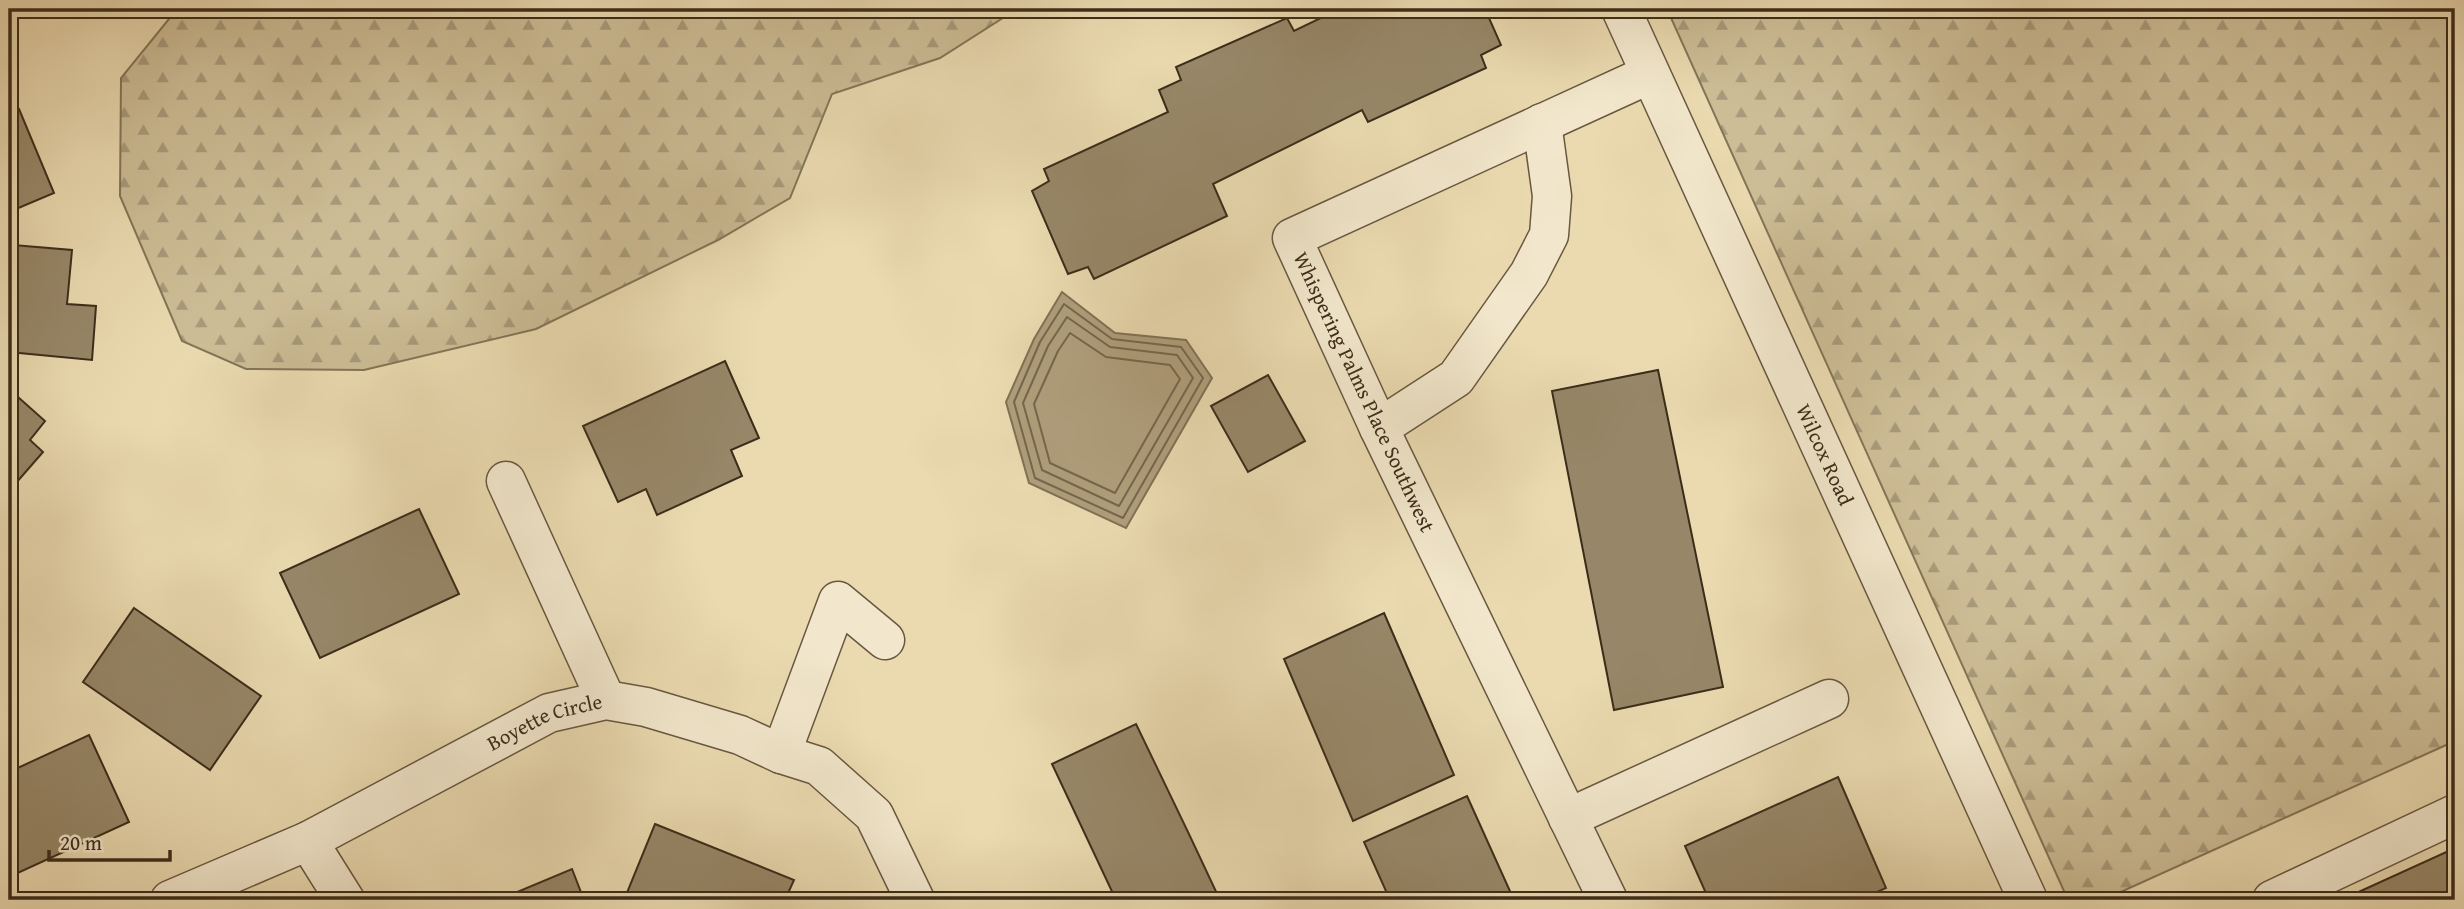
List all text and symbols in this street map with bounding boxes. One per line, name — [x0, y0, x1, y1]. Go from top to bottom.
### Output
street label: Whispering Palms Place Southwest — [1286, 246, 1443, 538]
street label: Wilcox Road — [1788, 399, 1862, 511]
street label: Boyette Circle — [481, 685, 605, 758]
scale bar — [49, 818, 170, 862]
text: 20 m — [60, 827, 102, 858]

